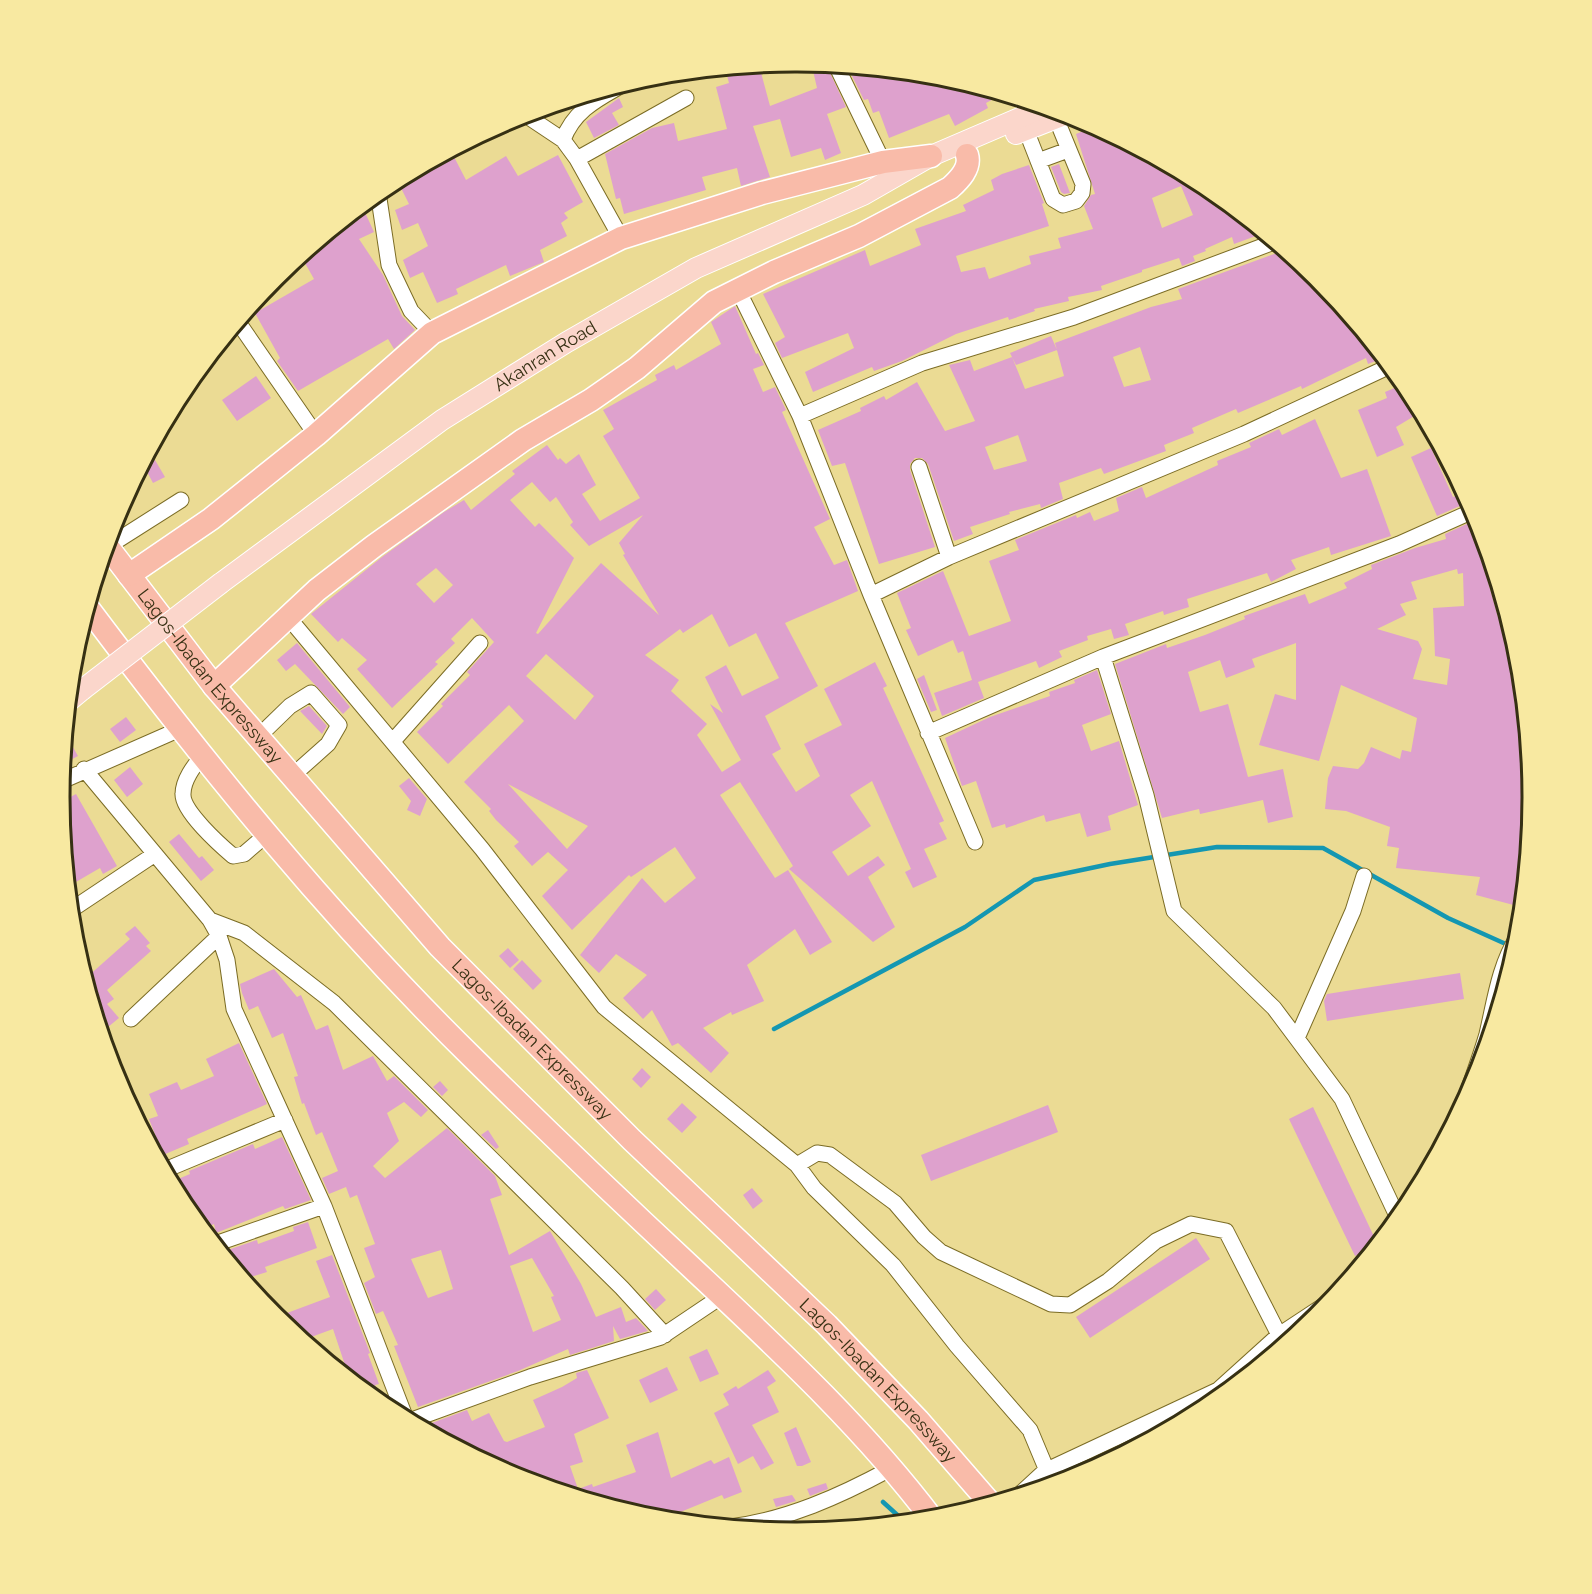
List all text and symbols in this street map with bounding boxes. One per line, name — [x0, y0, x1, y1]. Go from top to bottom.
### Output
street label: Akanran Road — [490, 316, 600, 395]
street label: Lagos-Ibadan Expressway — [133, 584, 287, 768]
street label: Lagos-Ibadan Expressway — [448, 954, 617, 1124]
street label: Lagos-Ibadan Expressway — [796, 1294, 961, 1467]

